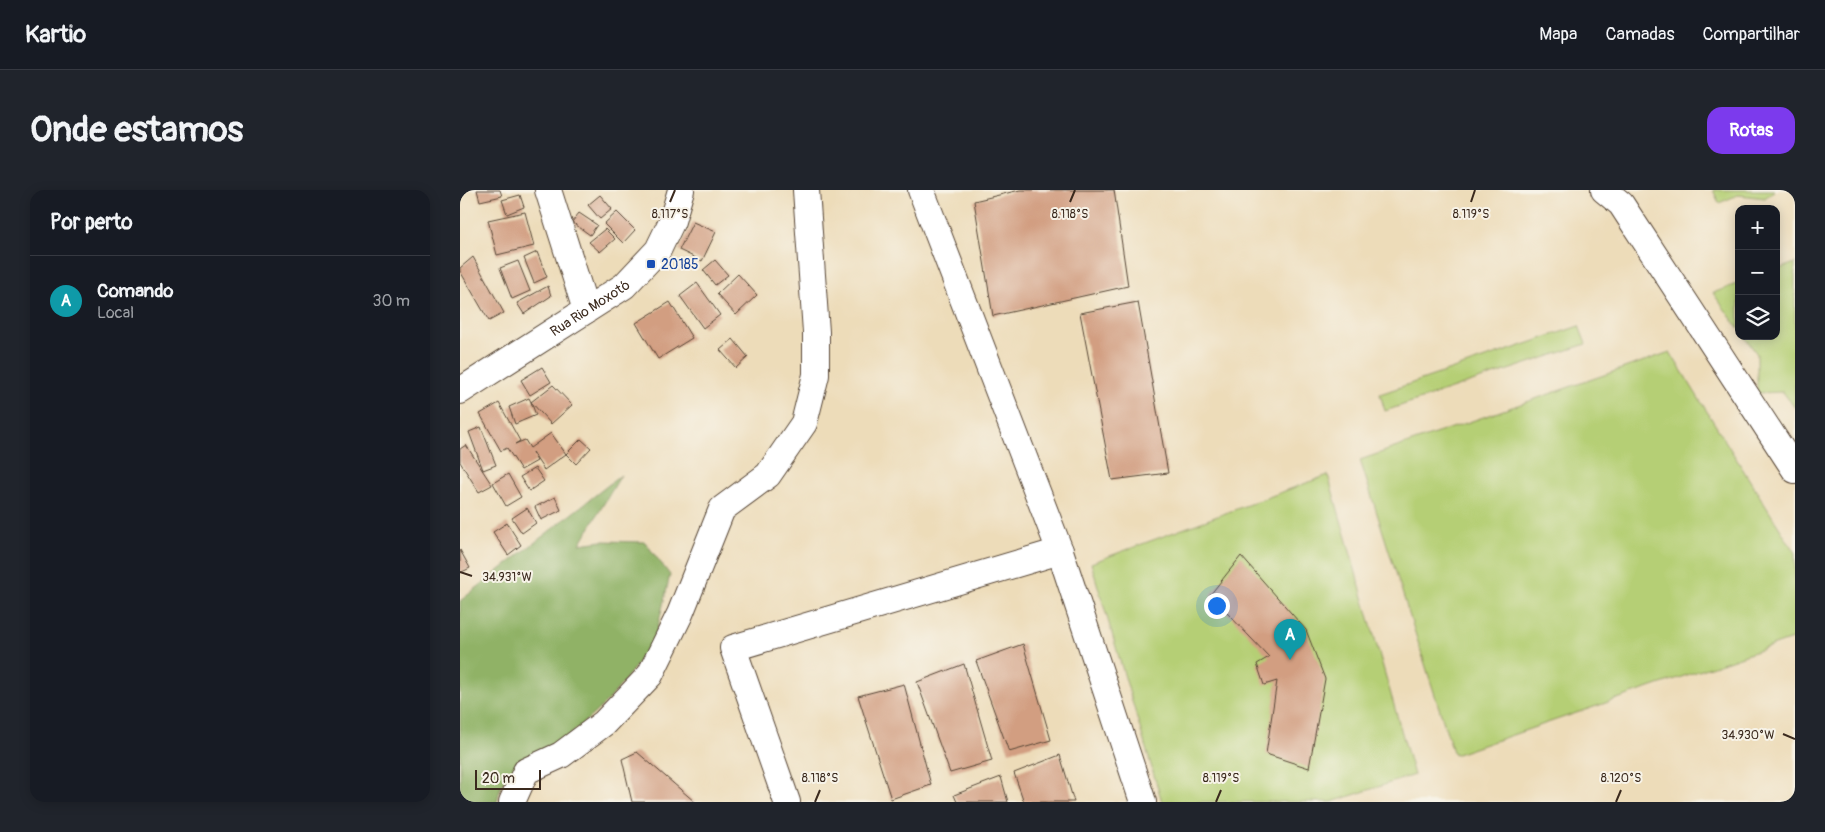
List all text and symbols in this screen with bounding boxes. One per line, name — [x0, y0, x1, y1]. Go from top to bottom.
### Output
text: Kartio — [25, 20, 86, 49]
text: Mapa — [1539, 23, 1577, 46]
text: Camadas — [1605, 23, 1675, 46]
text: Compartilhar — [1703, 23, 1800, 46]
button: Rotas — [1707, 107, 1795, 154]
text: Onde estamos — [30, 108, 243, 152]
map controls — [1735, 205, 1780, 340]
button: + — [1735, 205, 1780, 250]
text: 8.117°S — [652, 207, 688, 222]
text: 8.118°S — [1052, 207, 1088, 222]
text: 8.119°S — [1453, 207, 1489, 222]
text: Por perto — [50, 209, 132, 236]
button: − — [1735, 250, 1780, 295]
place label: 20185 — [661, 256, 699, 273]
marker: 20185 — [645, 258, 657, 270]
street label: Rua Rio Moxotó — [547, 277, 634, 340]
text: Comando — [97, 279, 173, 303]
text: A — [61, 291, 71, 311]
text: 30 m — [372, 291, 410, 311]
button: layers — [1735, 295, 1780, 340]
text: Local — [97, 303, 134, 323]
text: 34.931°W — [482, 570, 532, 585]
your location — [1204, 593, 1230, 619]
pin: A — [1274, 619, 1306, 660]
text: 34.930°W — [1722, 728, 1774, 743]
scale bar — [475, 767, 541, 790]
text: 20 m — [482, 770, 515, 787]
text: 8.118°S — [802, 771, 838, 786]
text: 8.119°S — [1203, 771, 1239, 786]
text: 8.120°S — [1601, 771, 1641, 786]

